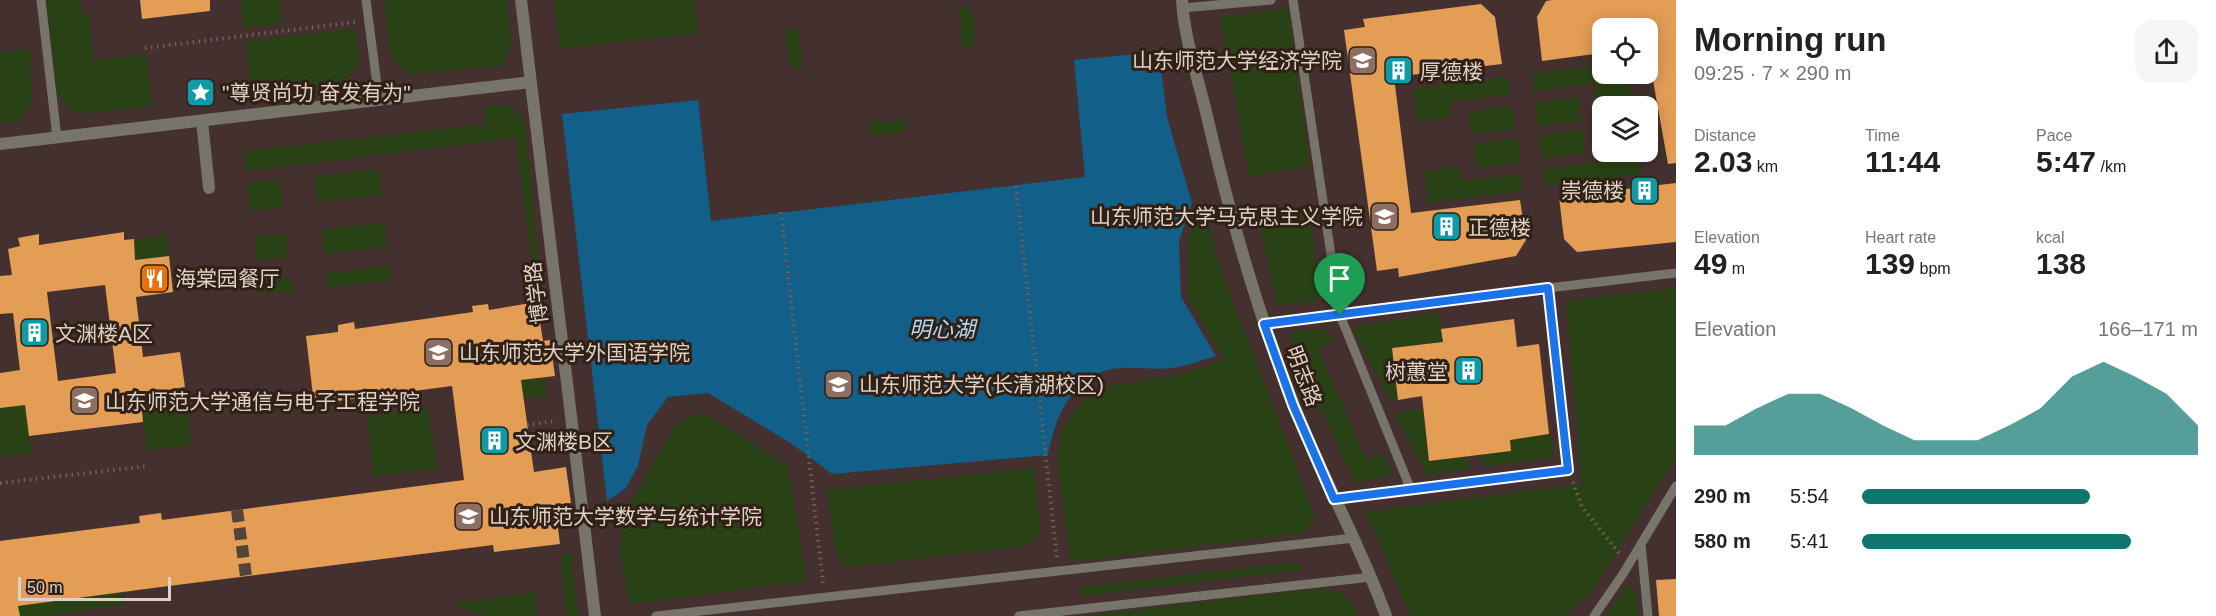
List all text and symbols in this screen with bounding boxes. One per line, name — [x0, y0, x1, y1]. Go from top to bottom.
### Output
map controls — [1592, 18, 1658, 162]
button: locate — [1592, 18, 1658, 84]
button: share — [2135, 20, 2198, 83]
text: Morning run — [1694, 21, 1886, 58]
school or university icon: 山东师范大学经济学院 — [1347, 44, 1379, 76]
place label: 山东师范大学经济学院 — [1132, 49, 1342, 72]
building icon: 厚德楼 — [1383, 55, 1415, 87]
place label: 厚德楼 — [1420, 60, 1483, 83]
text: 09:25 · 7 × 290 m — [1694, 62, 1851, 84]
place icon: "尊贤尚功 奋发有为" — [185, 76, 217, 108]
place label: "尊贤尚功 奋发有为" — [222, 81, 411, 104]
button: layers — [1592, 96, 1658, 162]
text: Distance — [1694, 127, 1756, 144]
text: Time — [1865, 127, 1900, 144]
text: Pace — [2036, 127, 2072, 144]
text: 2.03 — [1694, 145, 1752, 178]
text: 11:44 — [1865, 145, 1940, 178]
text: 5:47 — [2036, 145, 2096, 178]
text: km — [1752, 158, 1778, 175]
text: /km — [2096, 158, 2126, 175]
building icon: 崇德楼 — [1629, 174, 1661, 206]
place label: 崇德楼 — [1561, 179, 1624, 202]
school or university icon: 山东师范大学马克思主义学院 — [1368, 200, 1400, 232]
place label: 山东师范大学马克思主义学院 — [1090, 205, 1363, 228]
building icon: 正德楼 — [1431, 211, 1463, 243]
place label: 正德楼 — [1468, 216, 1531, 239]
text: Elevation — [1694, 229, 1760, 246]
text: Heart rate — [1865, 229, 1936, 246]
text: kcal — [2036, 229, 2064, 246]
text: 49 — [1694, 247, 1727, 280]
text: 139 — [1865, 247, 1915, 280]
text: 138 — [2036, 247, 2086, 280]
pin — [1314, 253, 1365, 315]
street label: 博学路 — [521, 260, 551, 326]
text: m — [1727, 260, 1745, 277]
text: bpm — [1915, 260, 1951, 277]
restaurant icon: 海棠园餐厅 — [138, 262, 170, 294]
icon: arrive — [1323, 262, 1356, 295]
place label: 海棠园餐厅 — [175, 267, 280, 290]
building icon: 文渊楼A区 — [18, 317, 50, 349]
water label: 明心湖 — [909, 317, 978, 342]
text: Elevation — [1694, 318, 1776, 340]
text: 166–171 m — [2098, 318, 2198, 340]
place label: 文渊楼A区 — [55, 322, 153, 345]
school or university icon: 山东师范大学外国语学院 — [422, 336, 454, 368]
place label: 山东师范大学外国语学院 — [459, 341, 690, 364]
street label: 明志路 — [1282, 342, 1326, 410]
building icon: 树蕙堂 — [1453, 355, 1485, 387]
place label: 树蕙堂 — [1385, 360, 1448, 383]
school or university icon: 山东师范大学(长清湖校区) — [822, 368, 854, 400]
place label: 山东师范大学(长清湖校区) — [859, 373, 1104, 396]
school or university icon: 山东师范大学通信与电子工程学院 — [68, 385, 100, 417]
place label: 山东师范大学通信与电子工程学院 — [105, 390, 420, 413]
building icon: 文渊楼B区 — [478, 425, 510, 457]
place label: 文渊楼B区 — [515, 430, 613, 453]
text: 290 m — [1694, 485, 1751, 507]
text: 5:54 — [1790, 485, 1829, 507]
school or university icon: 山东师范大学数学与统计学院 — [452, 500, 484, 532]
place label: 山东师范大学数学与统计学院 — [489, 505, 762, 528]
text: 580 m — [1694, 530, 1751, 552]
text: 5:41 — [1790, 530, 1829, 552]
scale bar — [18, 574, 171, 602]
text: 50 m — [27, 579, 63, 596]

